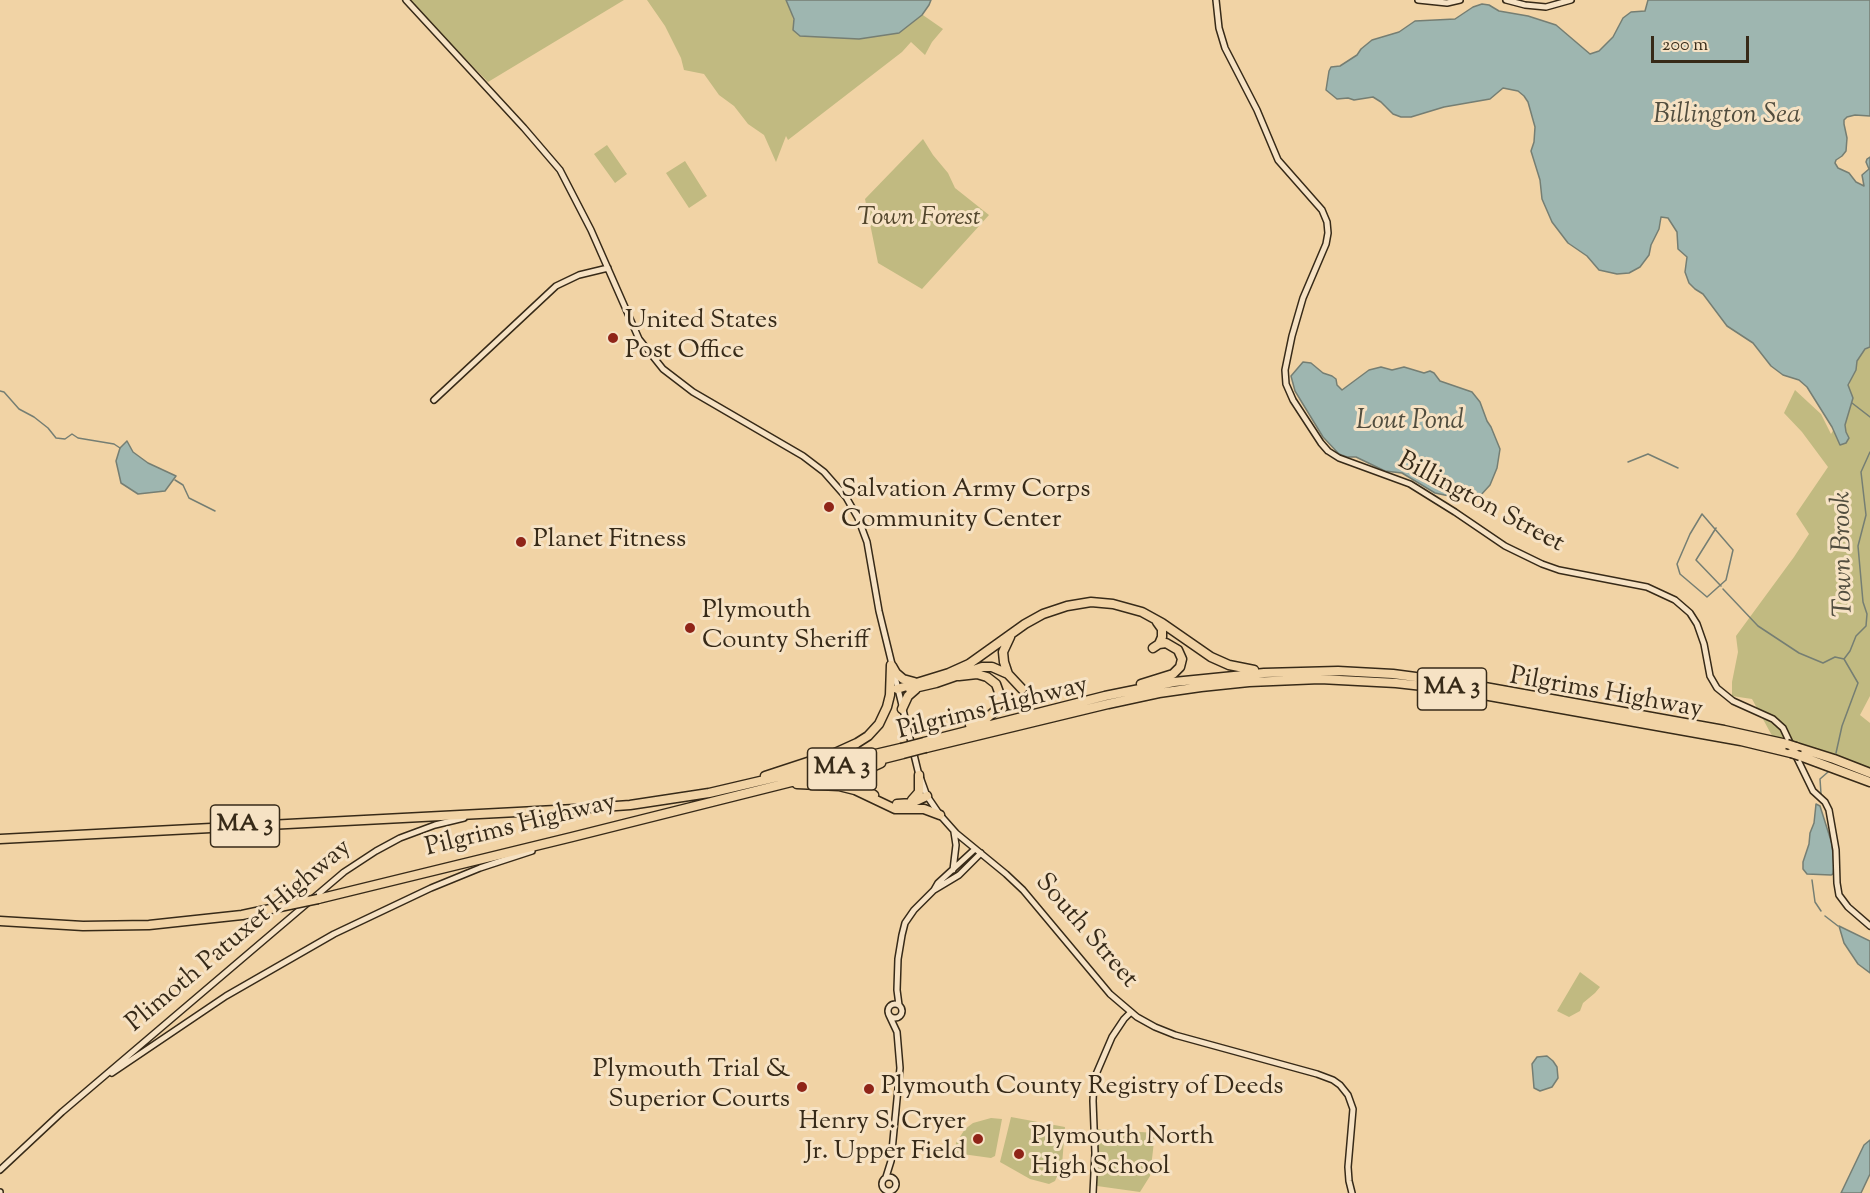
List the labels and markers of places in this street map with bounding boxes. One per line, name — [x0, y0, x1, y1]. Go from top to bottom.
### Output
place label: United States Post Office — [625, 307, 777, 368]
marker: United States Post Office — [606, 331, 620, 345]
place label: Salvation Army Corps Community Center — [841, 476, 1090, 538]
marker: Salvation Army Corps Community Center — [822, 500, 836, 514]
place label: Planet Fitness — [533, 526, 686, 558]
marker: Planet Fitness — [514, 535, 528, 549]
place label: Plymouth County Sheriff — [702, 597, 869, 658]
marker: Plymouth County Sheriff — [683, 621, 697, 635]
place label: Plymouth Trial & Superior Courts — [593, 1056, 790, 1118]
place label: Plymouth County Registry of Deeds — [881, 1073, 1284, 1105]
marker: Plymouth Trial & Superior Courts — [795, 1080, 809, 1094]
marker: Plymouth County Registry of Deeds — [862, 1082, 876, 1096]
place label: Henry S. Cryer Jr. Upper Field — [798, 1108, 966, 1170]
place label: Plymouth North High School — [1031, 1123, 1214, 1184]
marker: Henry S. Cryer Jr. Upper Field — [971, 1132, 985, 1146]
marker: Plymouth North High School — [1012, 1147, 1026, 1161]

